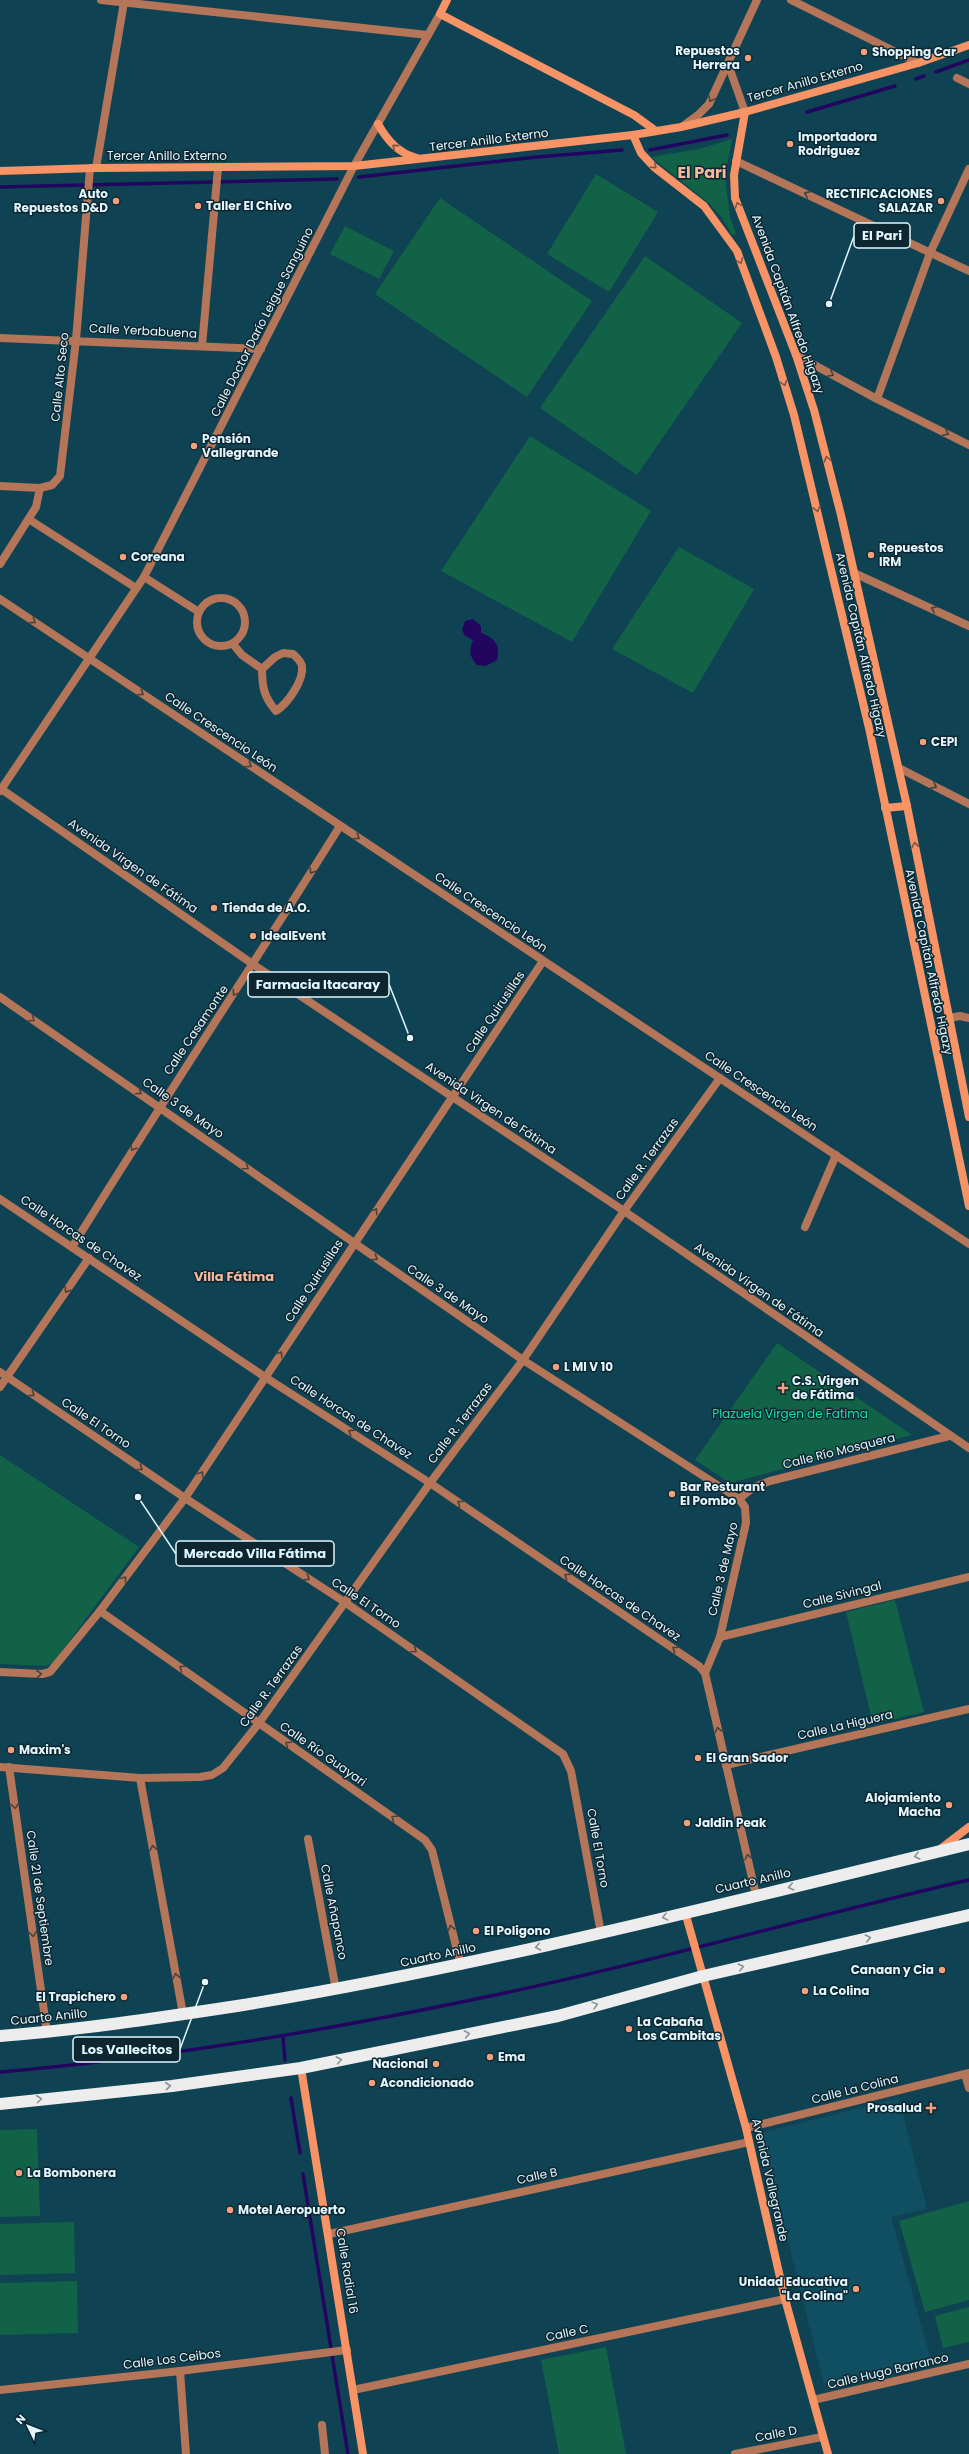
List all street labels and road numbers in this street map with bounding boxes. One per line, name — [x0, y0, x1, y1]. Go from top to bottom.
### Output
street label: Tercer Anillo Externo — [745, 57, 865, 106]
street label: Tercer Anillo Externo — [428, 124, 550, 155]
street label: Tercer Anillo Externo — [107, 147, 227, 164]
street label: Avenida Capitán Alfredo Higazy — [748, 212, 829, 396]
street label: Calle Doctor Darío Leigue Sanguino — [206, 224, 317, 420]
street label: Calle Yerbabuena — [89, 319, 197, 342]
street label: Calle Alto Seco — [46, 331, 73, 422]
street label: Avenida Capitán Alfredo Higazy — [832, 551, 891, 739]
street label: Calle Crescencio León — [161, 687, 281, 776]
street label: Avenida Virgen de Fátima — [65, 814, 202, 917]
street label: Calle Crescencio León — [431, 867, 551, 956]
street label: Avenida Capitán Alfredo Higazy — [901, 867, 958, 1057]
street label: Calle Quirusillas — [461, 967, 528, 1056]
street label: Calle Casamonte — [159, 981, 232, 1078]
street label: Calle Crescencio León — [701, 1046, 821, 1135]
street label: Avenida Virgen de Fátima — [422, 1057, 560, 1158]
street label: Calle 3 de Mayo — [139, 1073, 228, 1142]
street label: Calle R. Terrazas — [611, 1114, 682, 1203]
street label: Calle Horcas de Chavez — [17, 1191, 145, 1285]
street label: Calle Quirusillas — [280, 1236, 347, 1325]
street label: Avenida Virgen de Fátima — [691, 1238, 828, 1341]
street label: Calle 3 de Mayo — [404, 1260, 493, 1328]
street label: Calle Horcas de Chavez — [287, 1371, 416, 1463]
street label: Calle R. Terrazas — [423, 1379, 496, 1467]
street label: Calle El Torno — [58, 1393, 135, 1452]
street label: Calle Río Mosquera — [781, 1428, 897, 1473]
street label: Calle 3 de Mayo — [703, 1520, 742, 1617]
street label: Calle Horcas de Chavez — [556, 1551, 684, 1645]
street label: Calle El Torno — [328, 1573, 405, 1632]
street label: Calle Sivingal — [801, 1577, 883, 1612]
street label: Calle R. Terrazas — [235, 1641, 306, 1730]
street label: Calle La Higuera — [795, 1705, 894, 1744]
street label: Calle Río Guayari — [276, 1717, 370, 1790]
street label: Calle El Torno — [583, 1807, 614, 1889]
street label: Calle 21 de Septiembre — [23, 1829, 58, 1967]
street label: Calle Añapanco — [317, 1863, 352, 1961]
street label: Cuarto Anillo — [713, 1863, 793, 1897]
street label: Cuarto Anillo — [398, 1938, 478, 1971]
street label: Cuarto Anillo — [10, 2004, 88, 2029]
street label: Calle La Colina — [810, 2069, 900, 2108]
street label: Avenida Vallegrande — [748, 2117, 793, 2243]
street label: Calle B — [515, 2163, 559, 2188]
street label: Calle Radial 16 — [332, 2227, 363, 2315]
street label: Calle C — [544, 2320, 590, 2345]
street label: Calle Los Ceibos — [122, 2344, 222, 2373]
street label: Calle Hugo Barranco — [826, 2348, 951, 2393]
street label: Calle D — [753, 2421, 798, 2446]

